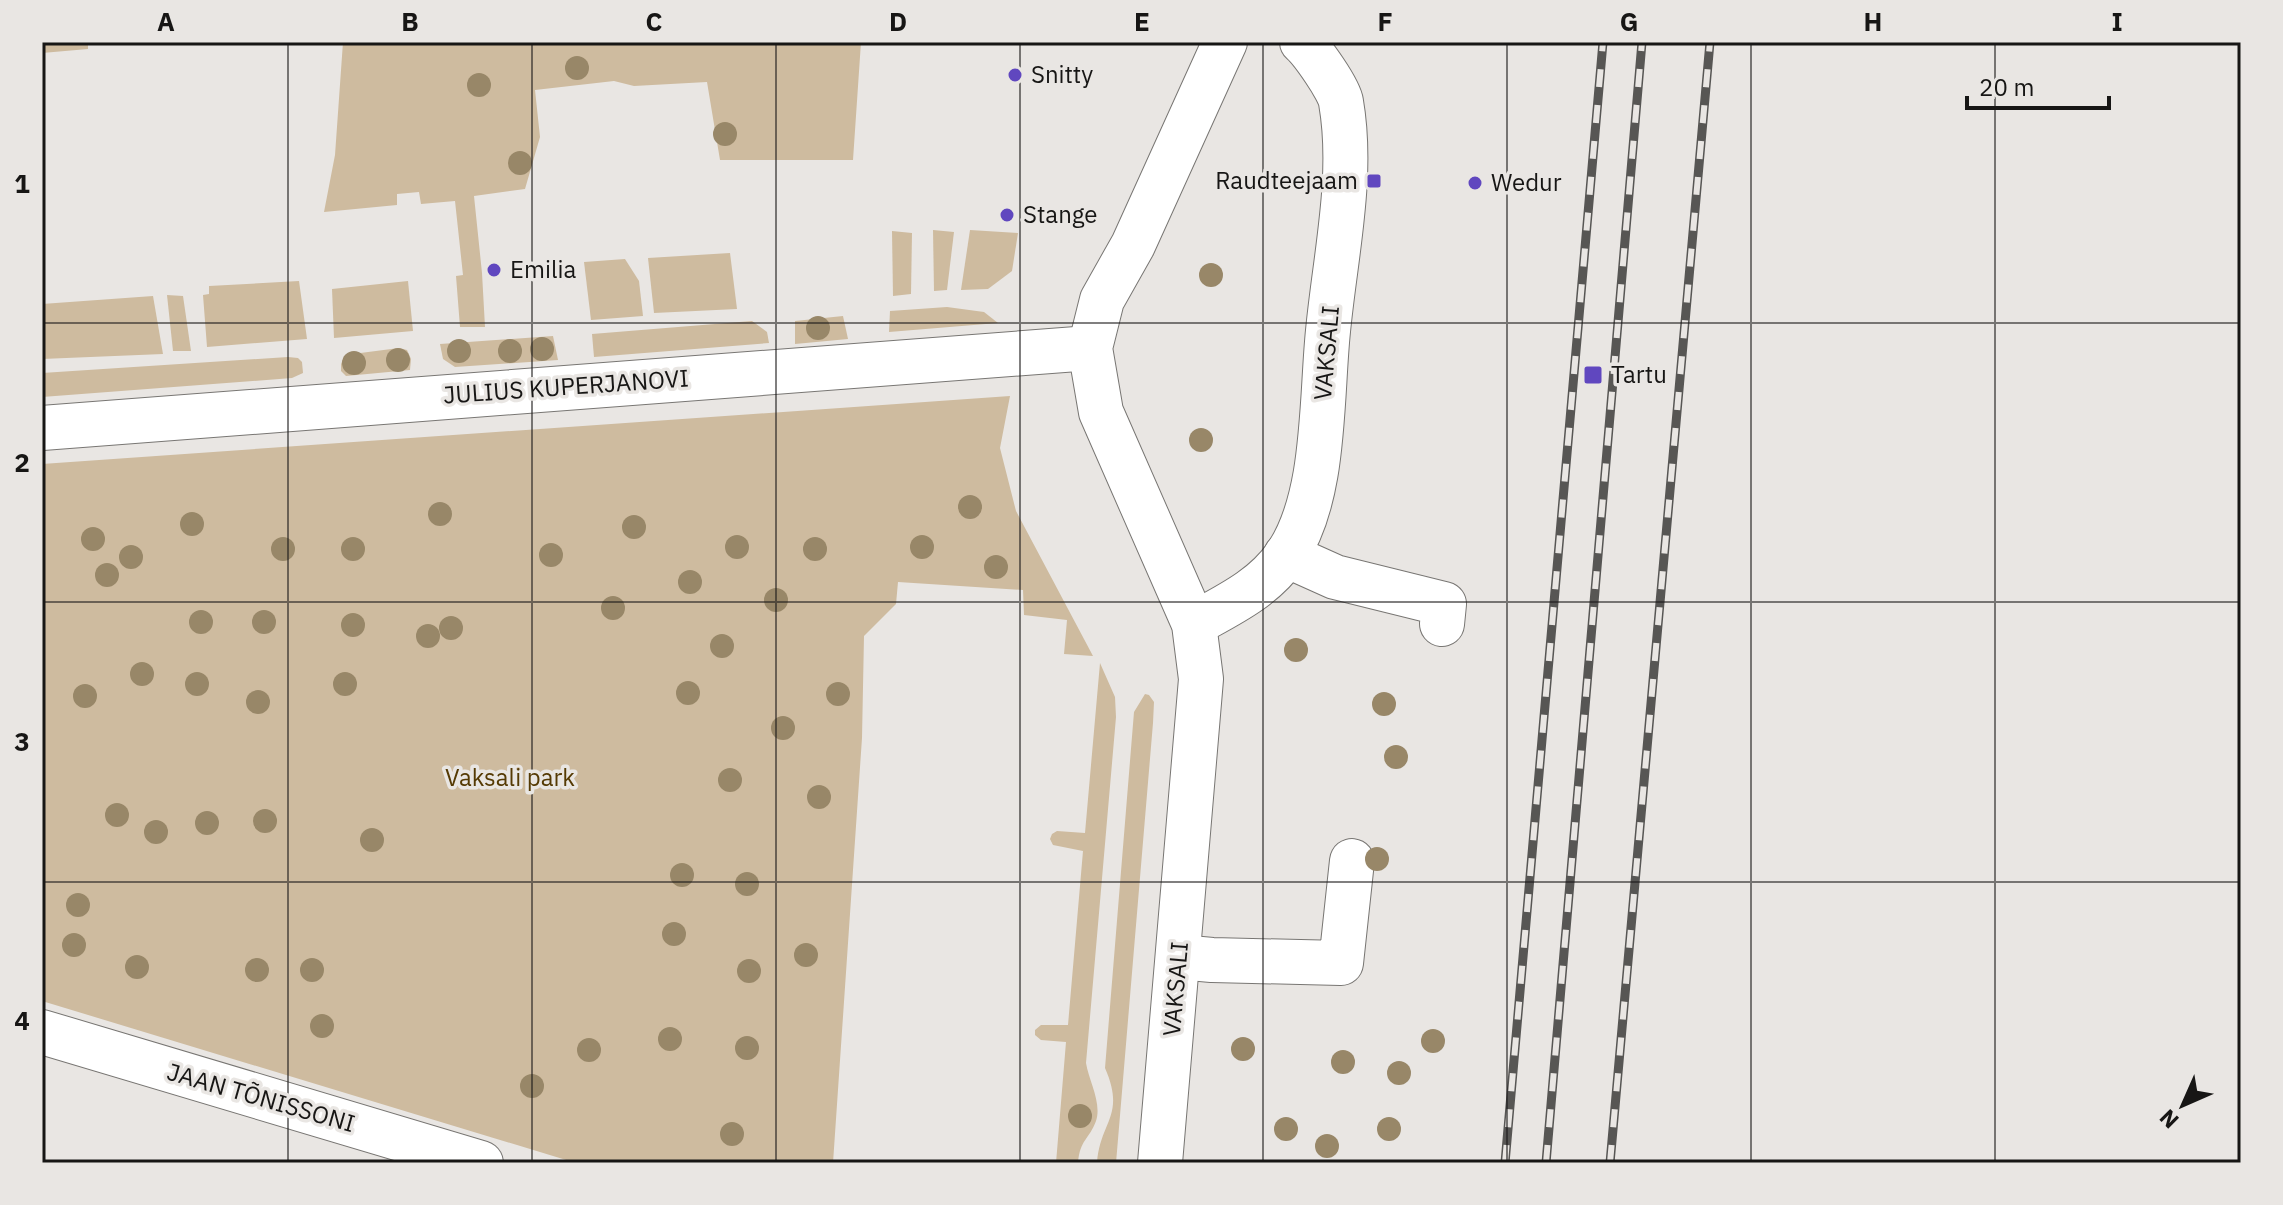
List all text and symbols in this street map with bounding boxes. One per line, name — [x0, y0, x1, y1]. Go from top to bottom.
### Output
text: A — [157, 4, 175, 38]
text: B — [401, 4, 419, 38]
text: C — [646, 4, 663, 38]
text: D — [889, 4, 907, 38]
text: E — [1134, 4, 1150, 38]
text: F — [1377, 4, 1393, 38]
text: G — [1620, 4, 1638, 38]
text: H — [1864, 4, 1882, 38]
text: I — [2111, 4, 2123, 38]
place label: Snitty — [1031, 58, 1093, 90]
scale bar — [1967, 60, 2109, 110]
marker: Snitty — [1006, 66, 1024, 84]
text: 20 m — [1979, 71, 2034, 103]
place label: Raudteejaam — [1215, 164, 1358, 196]
text: 1 — [14, 166, 30, 200]
place label: Wedur — [1491, 166, 1562, 198]
marker: Raudteejaam — [1365, 172, 1383, 190]
marker: Wedur — [1466, 174, 1484, 192]
place label: Stange — [1023, 198, 1098, 230]
marker: Stange — [998, 206, 1016, 224]
place label: Emilia — [510, 253, 576, 285]
marker: Emilia — [485, 261, 503, 279]
street label: VAKSALI — [1306, 304, 1346, 402]
place label: Tartu — [1611, 358, 1667, 390]
street label: JULIUS KUPERJANOVI — [442, 361, 690, 411]
marker: Tartu — [1582, 364, 1604, 386]
text: 2 — [14, 445, 30, 479]
text: 3 — [14, 724, 30, 758]
park label: Vaksali park — [445, 761, 575, 793]
street label: VAKSALI — [1155, 940, 1195, 1038]
text: 4 — [14, 1003, 30, 1037]
street label: JAAN TÕNISSONI — [164, 1055, 359, 1139]
north arrow — [2143, 1065, 2223, 1145]
text: N — [2153, 1104, 2184, 1135]

